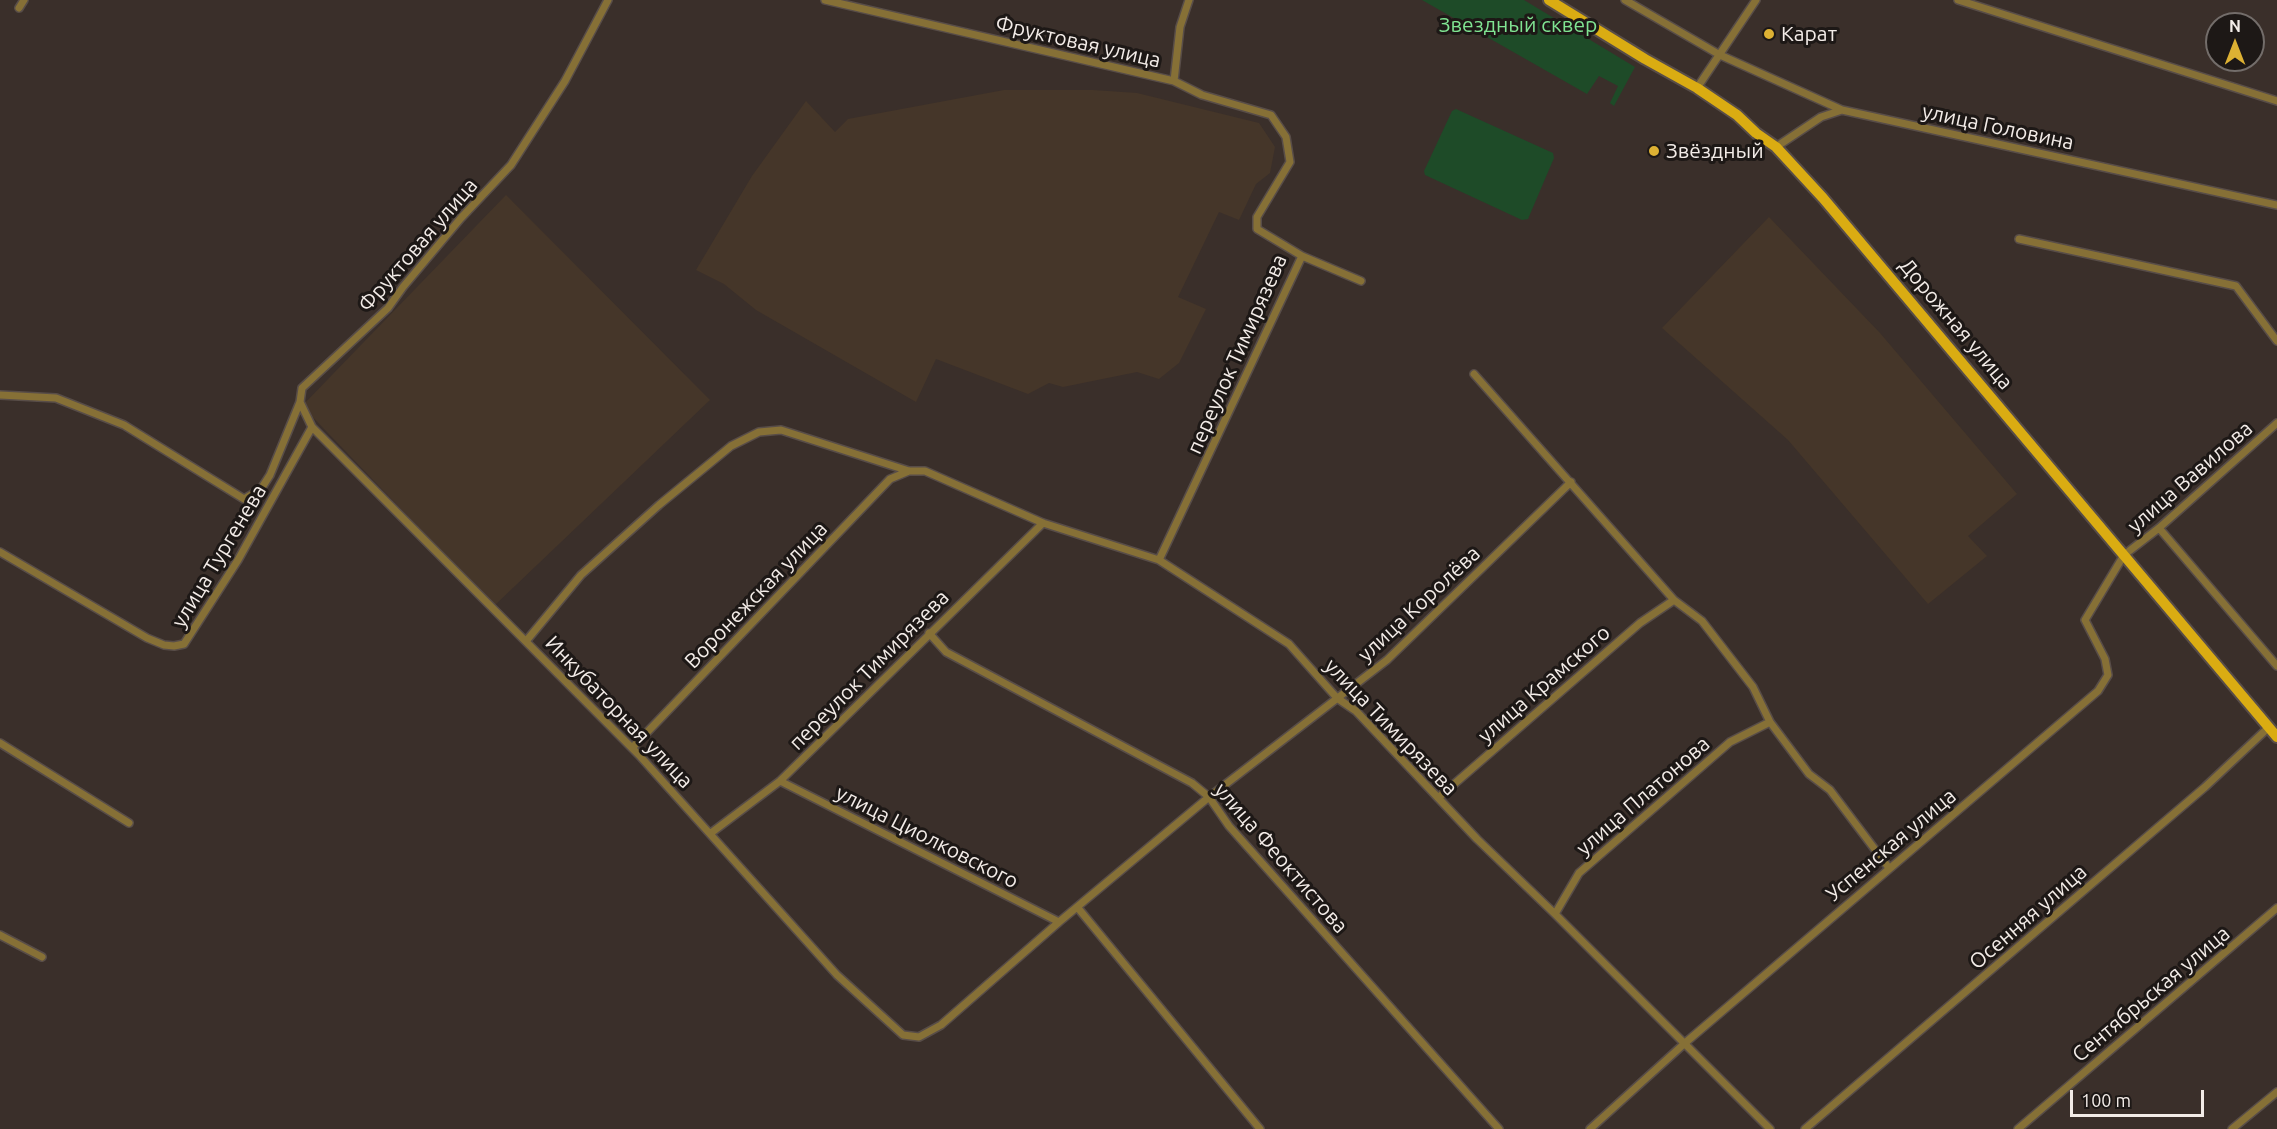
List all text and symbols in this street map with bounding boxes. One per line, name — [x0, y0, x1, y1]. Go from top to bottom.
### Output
street label: Фруктовая улица — [993, 11, 1163, 73]
park label: Звездный сквер — [1439, 12, 1597, 38]
north arrow — [2205, 12, 2265, 72]
text: N — [2229, 17, 2241, 35]
place label: Карат — [1781, 21, 1837, 47]
marker: Карат — [1762, 27, 1776, 41]
street label: улица Головина — [1920, 99, 2076, 155]
place label: Звёздный — [1666, 138, 1764, 164]
marker: Звёздный — [1647, 144, 1661, 158]
street label: Фруктовая улица — [353, 173, 483, 317]
street label: переулок Тимирязева — [1182, 250, 1292, 458]
street label: Дорожная улица — [1894, 253, 2018, 395]
street label: улица Вавилова — [2122, 416, 2258, 538]
street label: улица Тургенева — [166, 480, 272, 632]
street label: Воронежская улица — [679, 516, 833, 674]
street label: улица Королёва — [1353, 541, 1485, 667]
street label: переулок Тимирязева — [784, 585, 954, 755]
street label: улица Крамского — [1473, 620, 1615, 748]
street label: Инкубаторная улица — [540, 631, 698, 793]
street label: улица Тимирязева — [1319, 653, 1463, 801]
street label: улица Платонова — [1571, 731, 1715, 861]
street label: улица Феоктистова — [1209, 778, 1353, 938]
street label: улица Циолковского — [831, 780, 1023, 894]
street label: Успенская улица — [1821, 783, 1961, 907]
street label: Осенняя улица — [1964, 859, 2092, 975]
street label: Сентябрьская улица — [2067, 921, 2235, 1067]
scale bar — [2073, 1078, 2206, 1116]
text: 100 m — [2081, 1090, 2131, 1110]

